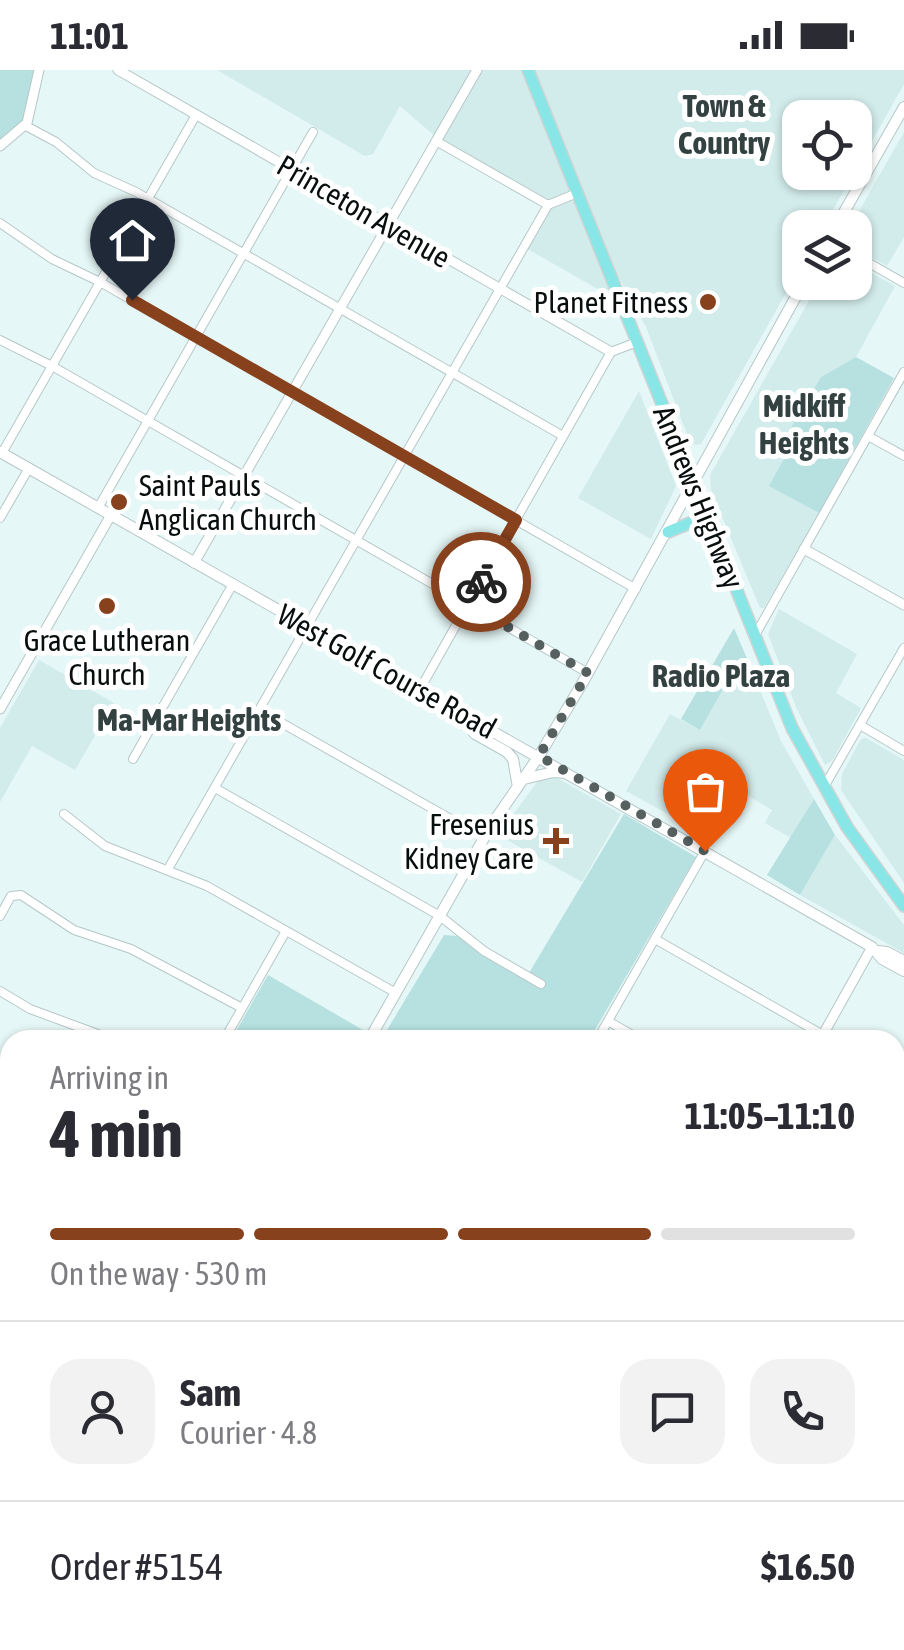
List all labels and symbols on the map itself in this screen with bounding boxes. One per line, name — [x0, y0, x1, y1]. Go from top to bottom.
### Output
district label: Town & Country — [678, 87, 771, 161]
street label: Princeton Avenue — [272, 148, 456, 274]
pin — [90, 198, 175, 301]
place label: Planet Fitness — [534, 285, 688, 319]
marker: Planet Fitness — [697, 291, 719, 313]
district label: Midkiff Heights — [759, 387, 849, 461]
street label: Andrews Highway — [647, 401, 751, 593]
place label: Saint Pauls Anglican Church — [139, 468, 317, 536]
marker: Saint Pauls Anglican Church — [108, 491, 130, 513]
courier — [431, 532, 531, 632]
marker: Grace Lutheran Church — [96, 595, 118, 617]
street label: West Golf Course Road — [272, 597, 502, 745]
place label: Grace Lutheran Church — [24, 623, 190, 691]
district label: Radio Plaza — [652, 657, 790, 694]
district label: Ma-Mar Heights — [97, 701, 281, 738]
pin — [663, 749, 748, 852]
place label: Fresenius Kidney Care — [404, 807, 534, 875]
marker: Fresenius Kidney Care — [543, 828, 569, 854]

